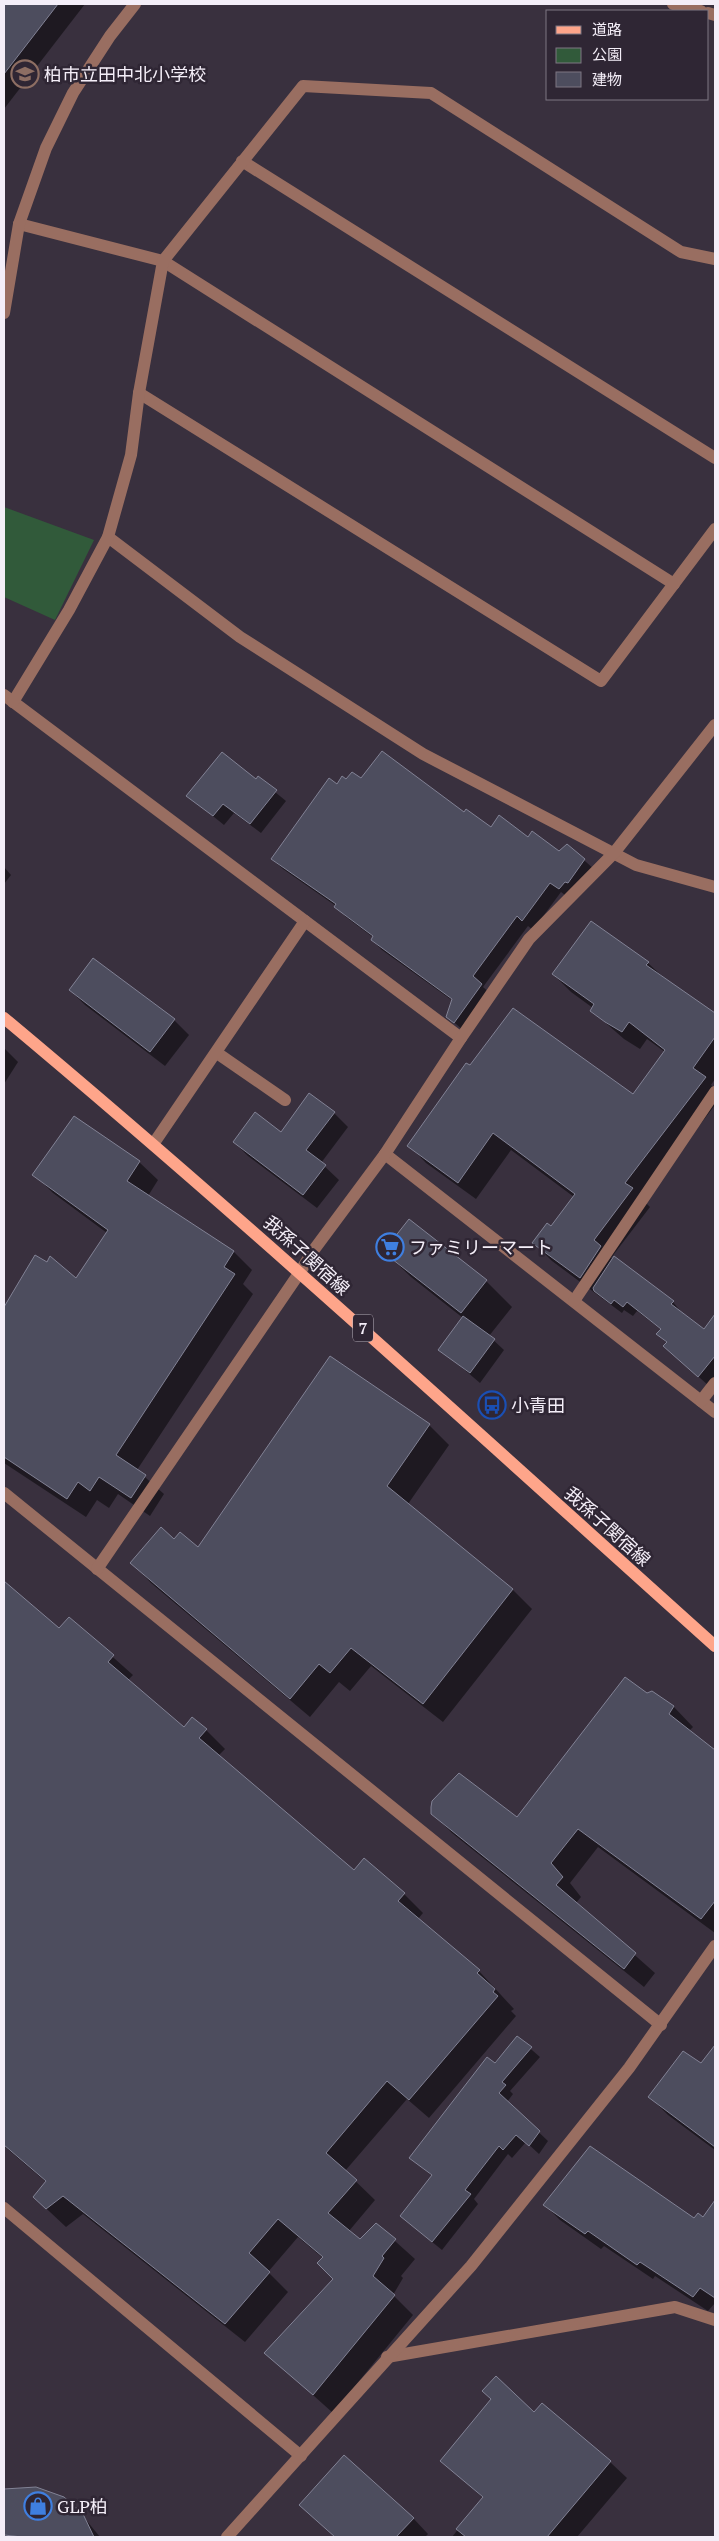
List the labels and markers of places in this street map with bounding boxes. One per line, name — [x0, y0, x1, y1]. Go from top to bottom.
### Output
school or university icon: 柏市立田中北小学校 — [10, 59, 40, 89]
place label: 柏市立田中北小学校 — [44, 62, 206, 86]
supermarket icon: ファミリーマート — [375, 1232, 405, 1262]
place label: ファミリーマート — [409, 1235, 553, 1259]
bus stop icon: 小青田 — [477, 1390, 507, 1420]
place label: 小青田 — [511, 1393, 565, 1417]
shop icon: GLP柏 — [23, 2491, 53, 2521]
place label: GLP柏 — [57, 2494, 108, 2518]

